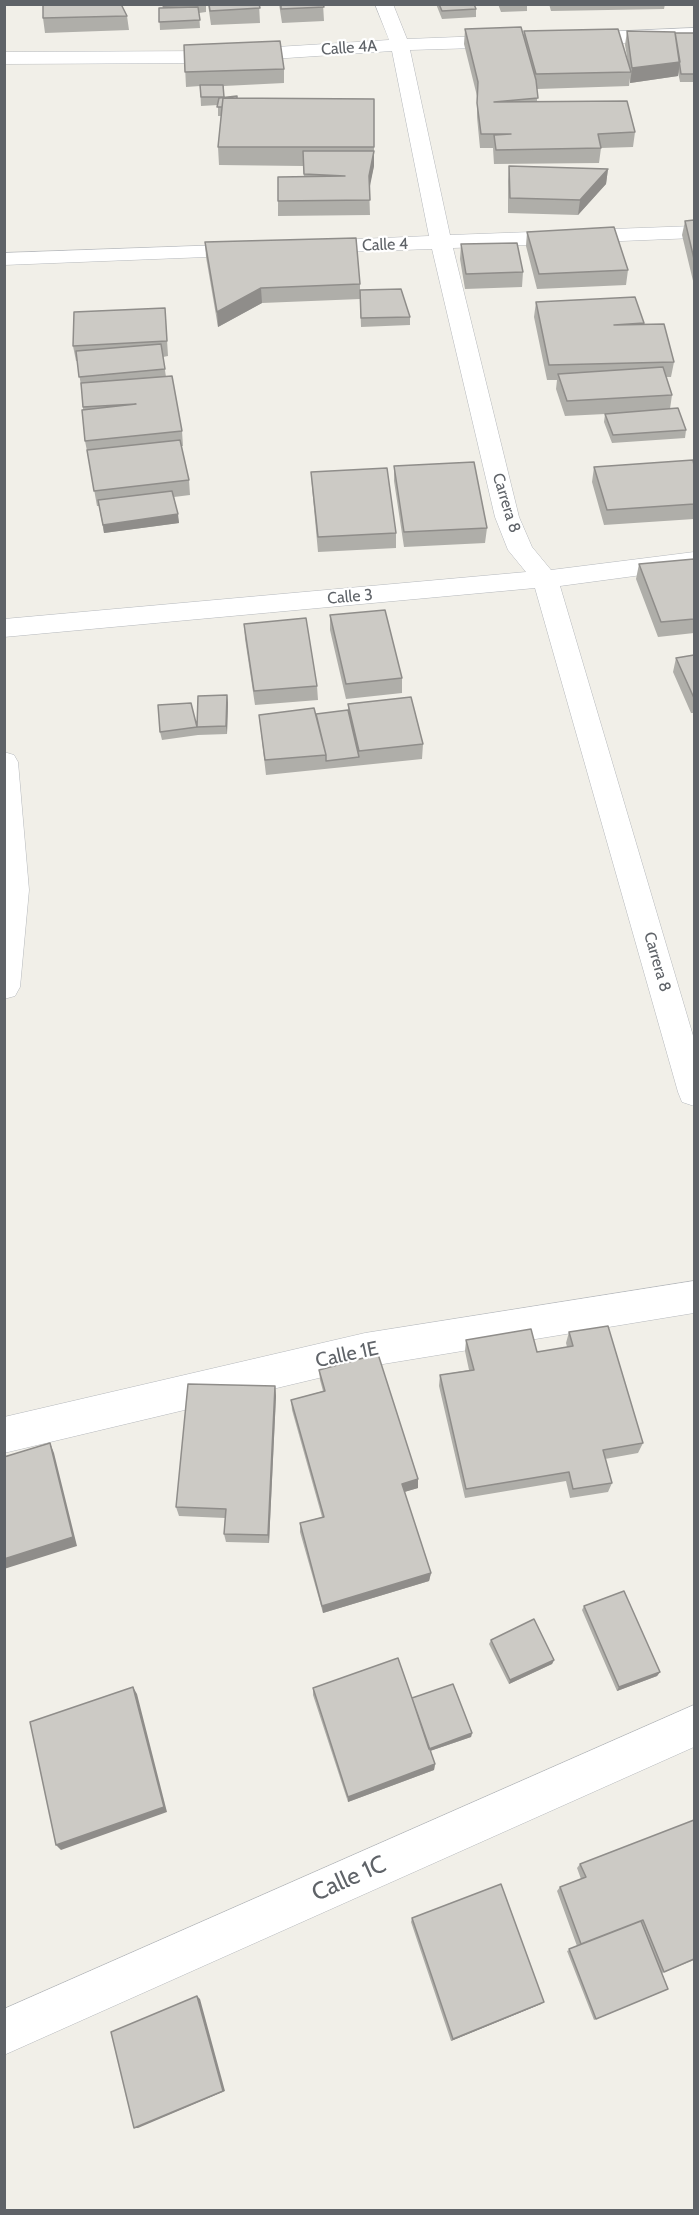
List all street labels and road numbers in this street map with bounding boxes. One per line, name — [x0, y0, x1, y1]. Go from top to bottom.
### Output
street label: Calle 4A — [320, 36, 378, 60]
street label: Calle 4 — [362, 235, 408, 255]
street label: Carrera 8 — [488, 471, 524, 535]
street label: Calle 3 — [327, 585, 373, 609]
street label: Carrera 8 — [639, 930, 675, 994]
street label: Calle 1E — [313, 1337, 381, 1373]
street label: Calle 1C — [308, 1850, 390, 1908]

